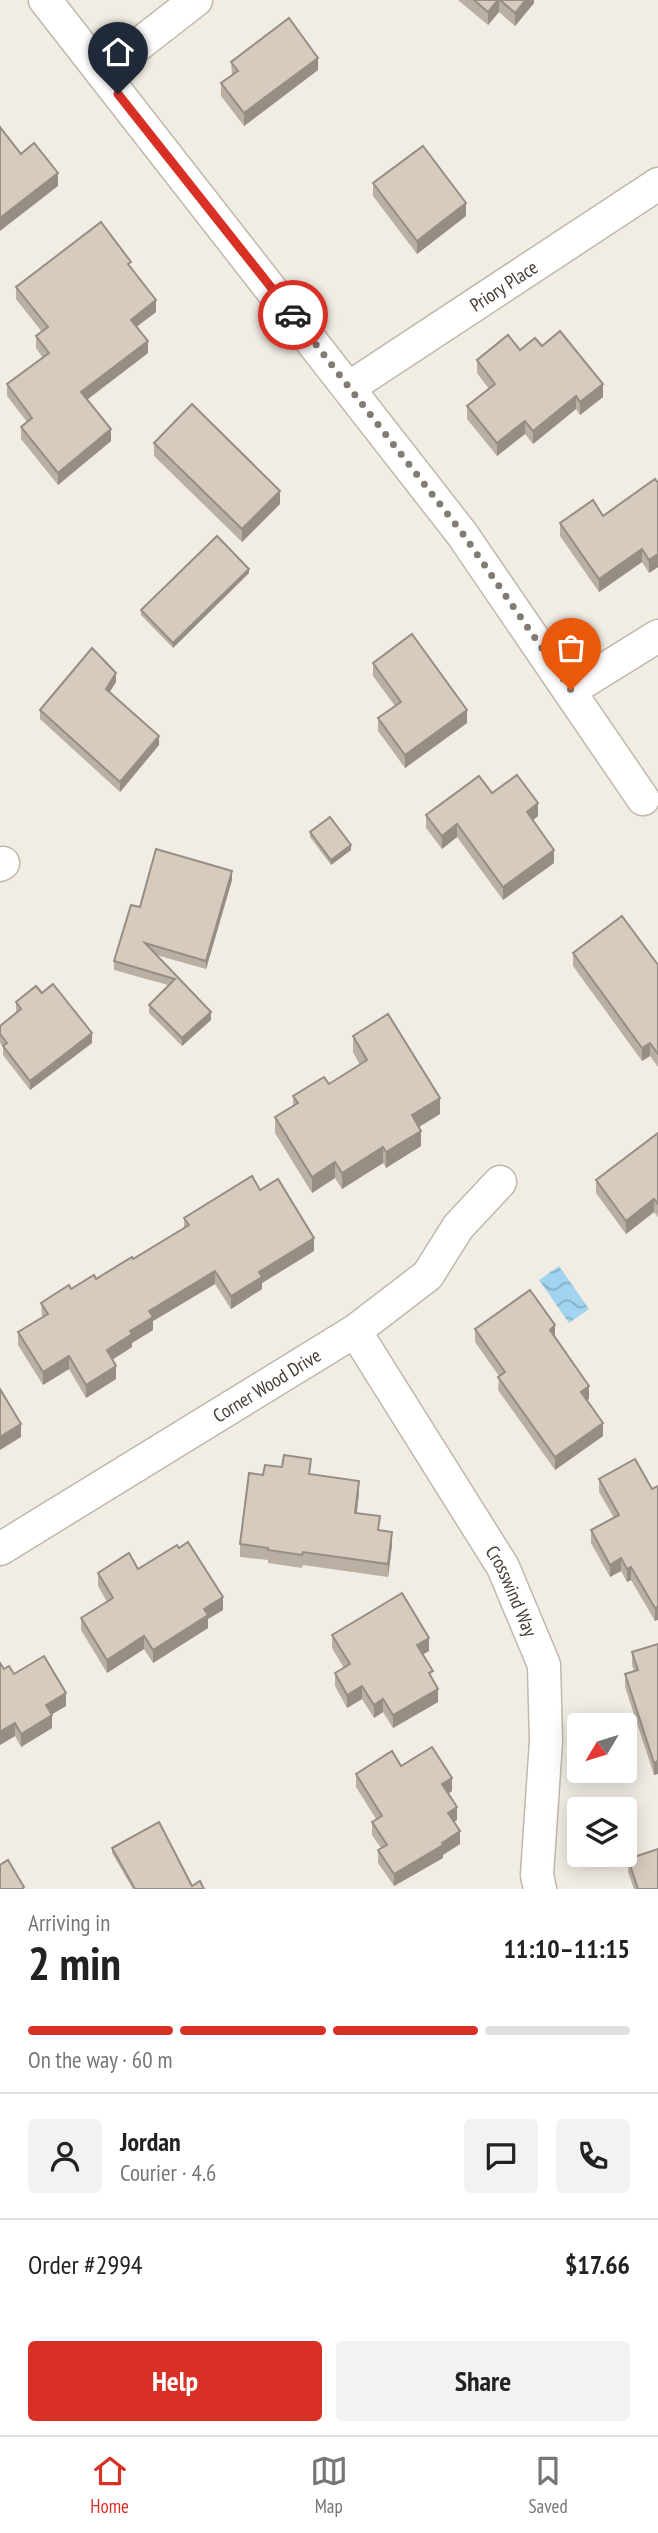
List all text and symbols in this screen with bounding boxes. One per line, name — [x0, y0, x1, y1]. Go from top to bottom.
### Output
pin — [88, 22, 148, 94]
icon: home — [99, 33, 137, 71]
street label: Priory Place — [465, 255, 542, 317]
courier — [258, 280, 328, 350]
icon: car — [274, 296, 312, 334]
pin — [541, 618, 601, 690]
icon: bag — [552, 629, 590, 667]
street label: Corner Wood Drive — [208, 1343, 325, 1427]
street label: Crosswind Way — [480, 1541, 543, 1641]
north arrow — [567, 1713, 637, 1783]
map controls — [567, 1713, 637, 1867]
button: layers — [567, 1797, 637, 1867]
text: Arriving in — [28, 1908, 110, 1937]
text: 11:10–11:15 — [503, 1932, 630, 1965]
text: 2 min — [28, 1933, 121, 1993]
text: On the way · 60 m — [28, 2045, 172, 2074]
button: person — [28, 2119, 102, 2193]
button: chat — [464, 2119, 538, 2193]
button: phone — [556, 2119, 630, 2193]
text: Jordan — [120, 2125, 181, 2158]
text: Courier · 4.6 — [120, 2158, 216, 2187]
text: Order #2994 — [28, 2248, 143, 2281]
text: $17.66 — [565, 2248, 630, 2281]
button: Help — [28, 2341, 322, 2421]
button: Share — [336, 2341, 630, 2421]
tab: Home — [90, 2452, 129, 2518]
tab: Map — [310, 2452, 348, 2518]
tab: Saved — [528, 2452, 568, 2518]

